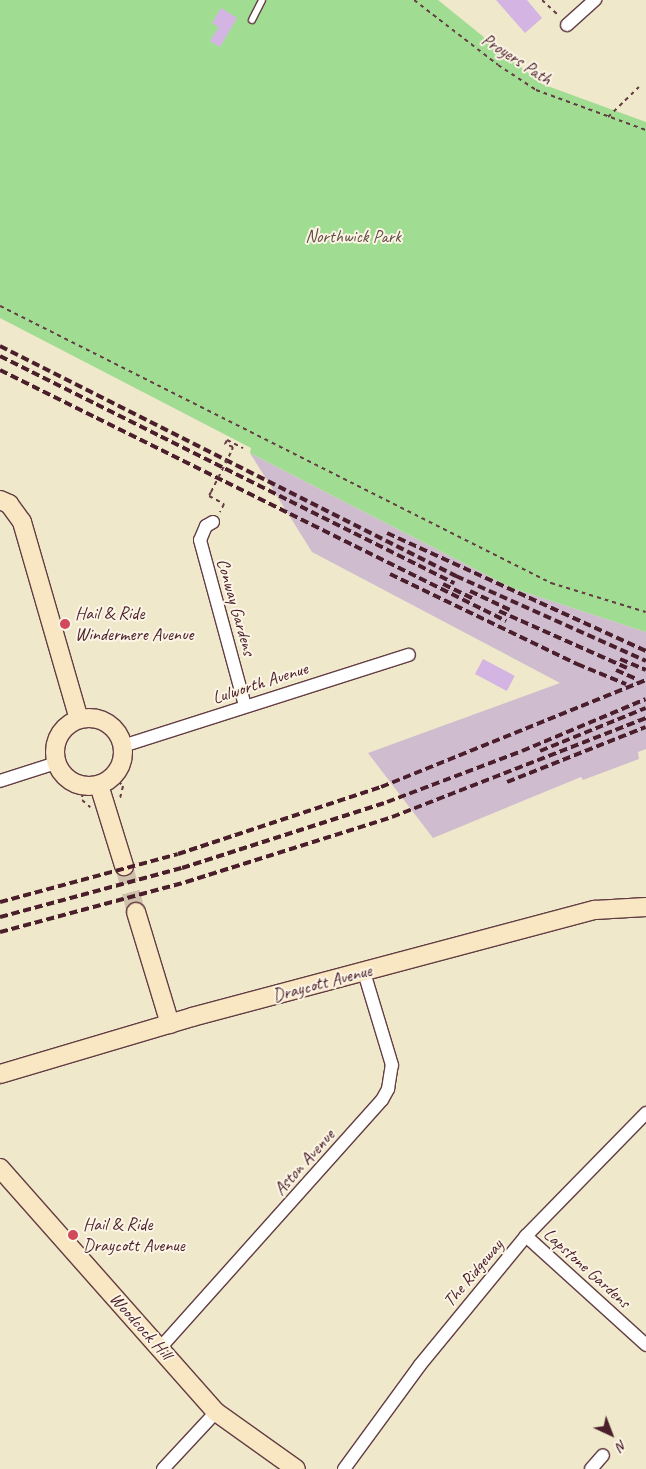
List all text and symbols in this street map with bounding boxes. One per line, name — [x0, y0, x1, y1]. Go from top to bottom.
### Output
street label: Proyers Path — [478, 28, 556, 90]
park label: Northwick Park — [305, 225, 401, 247]
street label: Conway Gardens — [212, 556, 260, 658]
place label: Hail & Ride Windermere Avenue — [75, 603, 193, 646]
marker: Hail & Ride Windermere Avenue — [59, 618, 71, 630]
street label: Lulworth Avenue — [210, 657, 310, 709]
street label: Draycott Avenue — [270, 959, 374, 1007]
street label: Aston Avenue — [269, 1125, 339, 1199]
place label: Hail & Ride Draycott Avenue — [83, 1214, 185, 1256]
street label: Lapstone Gardens — [539, 1223, 635, 1313]
marker: Hail & Ride Draycott Avenue — [67, 1229, 79, 1241]
street label: The Ridgeway — [438, 1235, 508, 1311]
street label: Woodcock Hill — [105, 1288, 177, 1364]
north arrow — [586, 1409, 636, 1459]
text: N — [613, 1436, 631, 1455]

